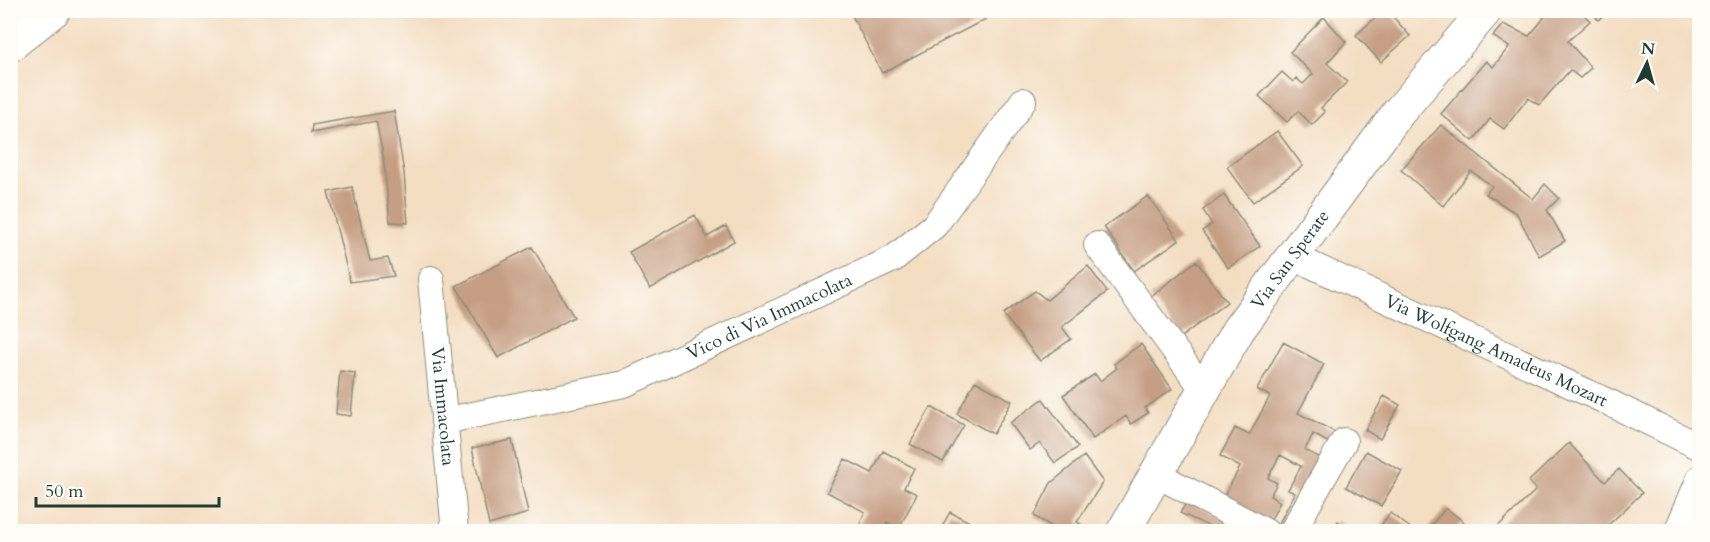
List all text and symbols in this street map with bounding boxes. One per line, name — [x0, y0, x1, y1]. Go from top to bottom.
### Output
north arrow — [1617, 33, 1677, 93]
text: N — [1640, 37, 1656, 61]
street label: Via San Sperate — [1245, 205, 1335, 314]
street label: Vico di Via Immacolata — [683, 267, 856, 366]
street label: Via Wolfgang Amadeus Mozart — [1381, 288, 1612, 413]
street label: Via Immacolata — [425, 346, 461, 467]
scale bar — [36, 470, 219, 508]
text: 50 m — [45, 479, 84, 504]

